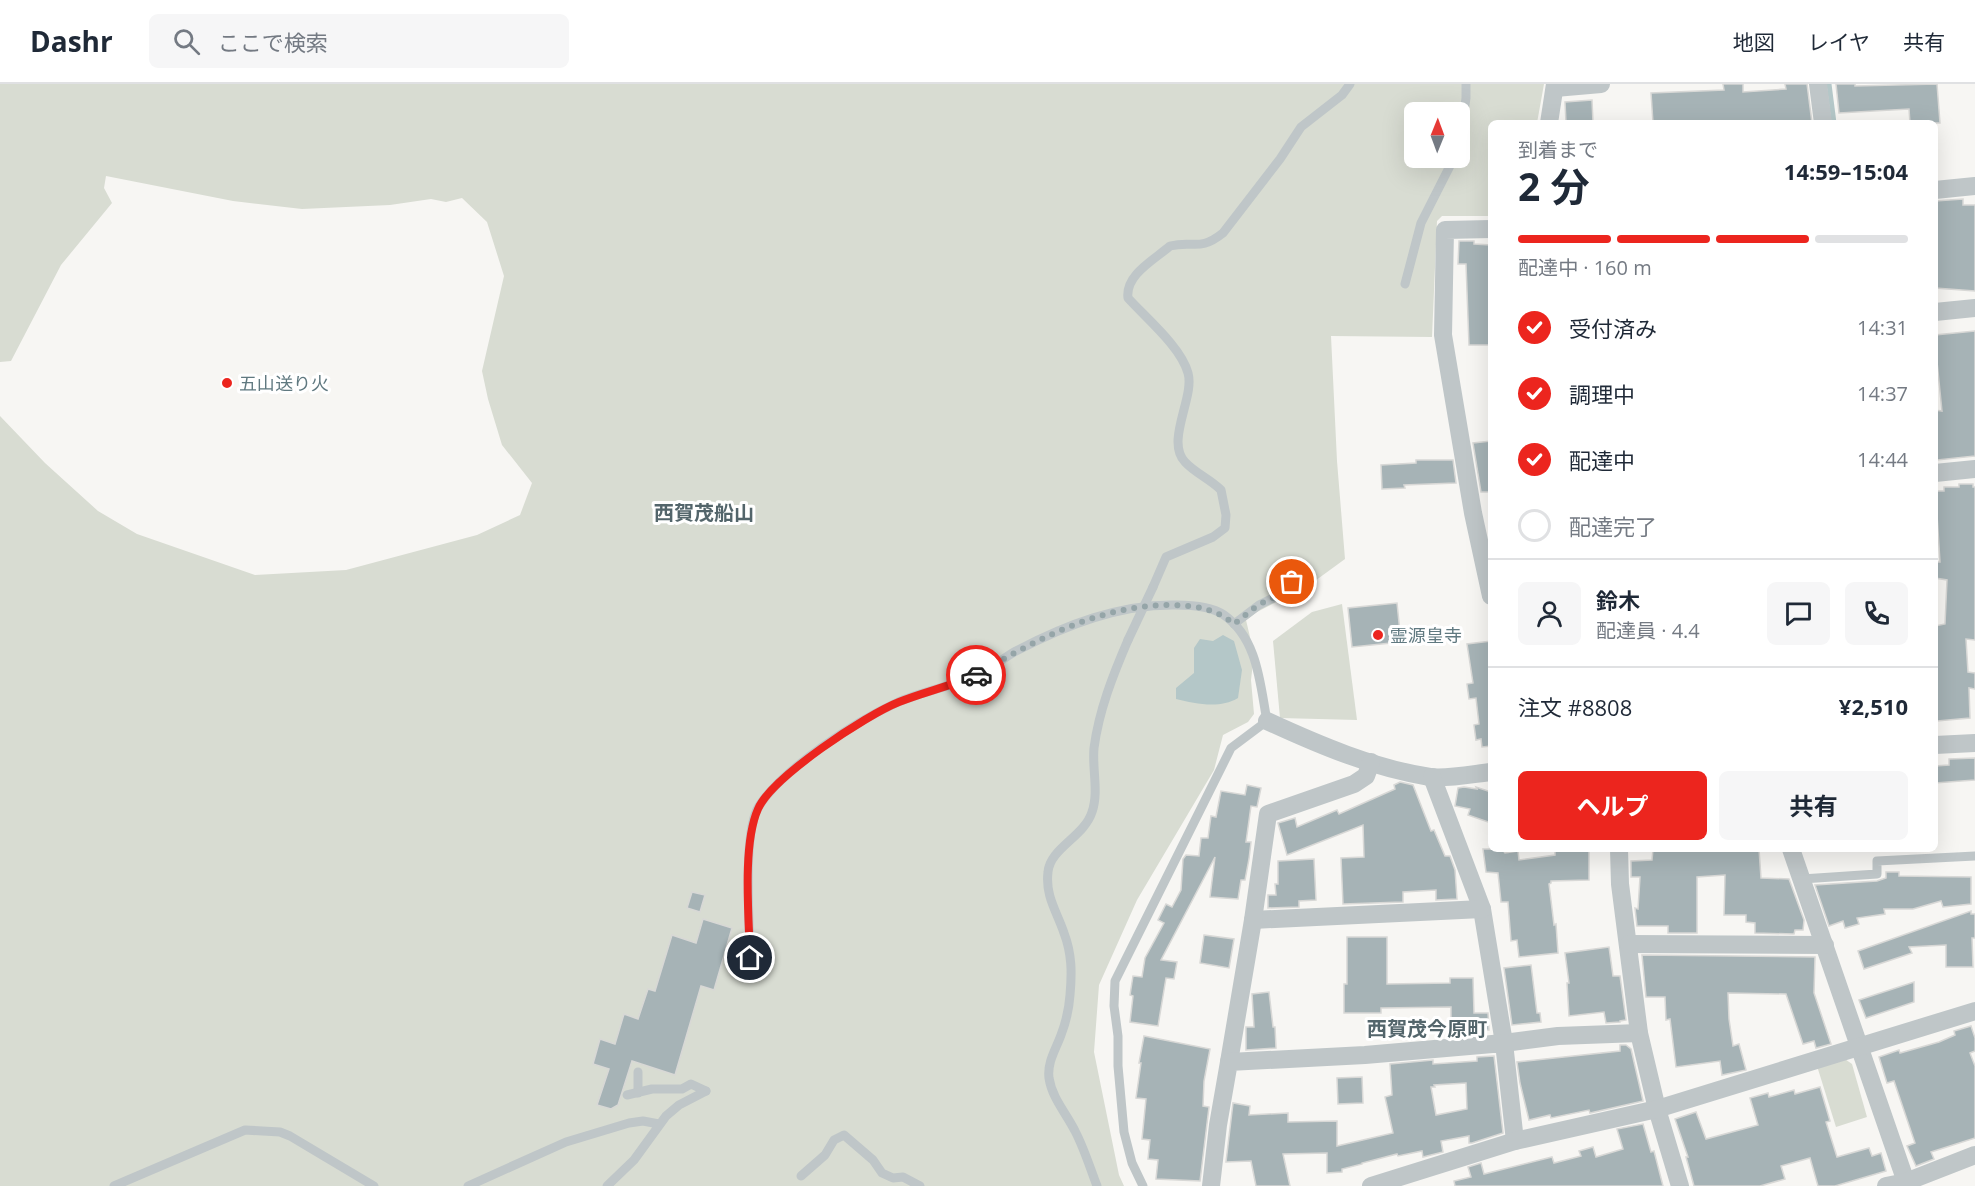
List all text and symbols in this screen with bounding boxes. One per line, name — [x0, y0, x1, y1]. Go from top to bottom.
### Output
search box — [149, 14, 569, 68]
text: Dashr — [30, 22, 113, 60]
icon: search — [170, 25, 203, 58]
text: ここで検索 — [218, 27, 328, 57]
text: 地図 — [1733, 28, 1775, 56]
text: レイヤ — [1808, 28, 1870, 56]
text: 共有 — [1903, 28, 1945, 56]
north arrow — [1404, 102, 1470, 168]
map controls — [1404, 102, 1470, 168]
text: 到着まで — [1518, 136, 1598, 163]
text: 14:59–15:04 — [1784, 156, 1908, 186]
text: 2 分 — [1518, 159, 1589, 212]
text: 配達中 · 160 m — [1518, 254, 1652, 281]
icon: check — [1518, 311, 1551, 344]
text: 受付済み — [1569, 313, 1657, 343]
text: 14:31 — [1857, 314, 1908, 341]
place label: 五山送り火 — [239, 371, 329, 395]
marker: 五山送り火 — [220, 376, 234, 390]
icon: check — [1518, 377, 1551, 410]
text: 調理中 — [1569, 379, 1635, 409]
text: 14:37 — [1857, 380, 1908, 407]
icon: check — [1518, 443, 1551, 476]
text: 配達中 — [1569, 445, 1635, 475]
text: 14:44 — [1857, 446, 1908, 473]
district label: 西賀茂船山 — [654, 499, 754, 526]
text: 配達完了 — [1569, 511, 1657, 541]
pin — [1266, 556, 1317, 607]
icon: bag — [1275, 565, 1308, 598]
button: person — [1518, 582, 1581, 645]
button: chat — [1767, 582, 1830, 645]
button: phone — [1845, 582, 1908, 645]
text: 鈴木 — [1596, 585, 1640, 615]
text: 配達員 · 4.4 — [1596, 617, 1700, 644]
place label: 霊源皇寺 — [1390, 623, 1462, 647]
marker: 霊源皇寺 — [1371, 628, 1385, 642]
courier — [946, 645, 1006, 705]
icon: car — [960, 659, 993, 692]
text: ¥2,510 — [1839, 691, 1908, 721]
text: 注文 #8808 — [1518, 692, 1632, 722]
button: ヘルプ — [1518, 771, 1707, 840]
button: 共有 — [1719, 771, 1908, 840]
pin — [724, 932, 775, 983]
icon: home — [733, 941, 766, 974]
district label: 西賀茂今原町 — [1367, 1015, 1487, 1042]

